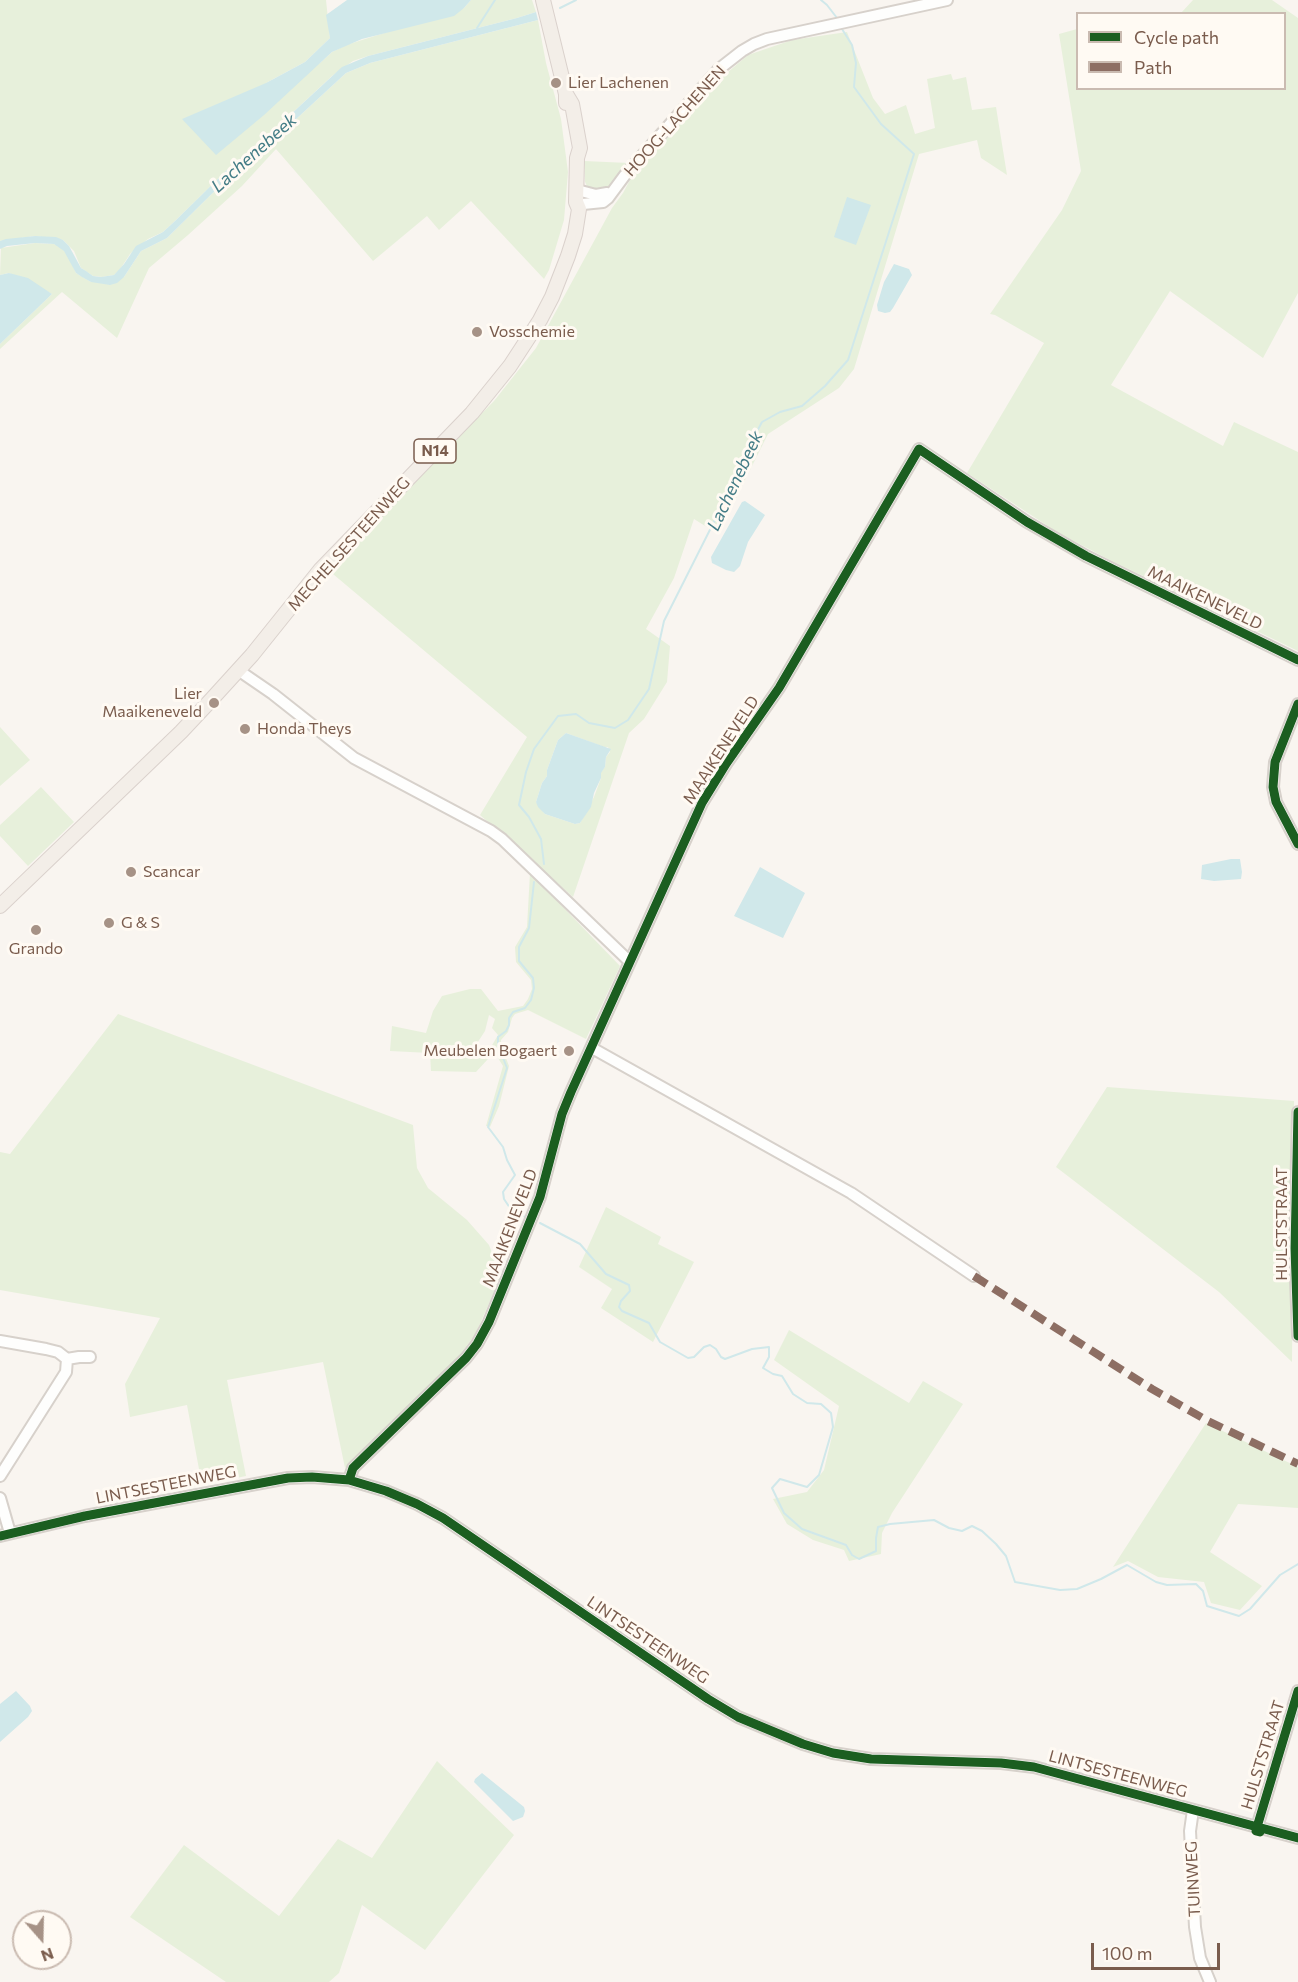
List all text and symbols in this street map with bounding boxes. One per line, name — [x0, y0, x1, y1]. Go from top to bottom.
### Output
legend — [1076, 12, 1286, 90]
text: Cycle path — [1134, 26, 1219, 48]
text: Path — [1134, 56, 1172, 78]
street label: HOOG-LACHENEN — [620, 62, 730, 180]
place label: Lier Lachenen — [568, 73, 669, 93]
marker: Lier Lachenen — [549, 76, 563, 90]
water label: Lachenebeek — [207, 109, 301, 197]
place label: Vosschemie — [489, 322, 575, 342]
marker: Vosschemie — [470, 325, 484, 339]
water label: Lachenebeek — [702, 428, 768, 534]
road number: N14 — [414, 439, 456, 463]
street label: MECHELSESTEENWEG — [284, 473, 414, 615]
street label: MAAIKENEVELD — [1145, 562, 1265, 634]
place label: Lier Maaikeneveld — [102, 684, 202, 722]
street label: MAAIKENEVELD — [679, 692, 763, 808]
marker: Lier Maaikeneveld — [207, 696, 221, 710]
place label: Honda Theys — [257, 719, 352, 739]
marker: Honda Theys — [238, 722, 252, 736]
place label: Scancar — [143, 862, 201, 882]
marker: Scancar — [124, 865, 138, 879]
place label: G & S — [121, 913, 160, 933]
marker: G & S — [102, 916, 116, 930]
marker: Grando — [29, 923, 43, 937]
place label: Grando — [9, 939, 63, 959]
place label: Meubelen Bogaert — [424, 1041, 557, 1061]
marker: Meubelen Bogaert — [562, 1044, 576, 1058]
street label: MAAIKENEVELD — [479, 1166, 541, 1290]
street label: HULSTSTRAAT — [1272, 1167, 1292, 1281]
street label: LINTSESTEENWEG — [94, 1462, 238, 1508]
street label: LINTSESTEENWEG — [583, 1592, 713, 1688]
street label: HULSTSTRAAT — [1237, 1698, 1289, 1812]
street label: LINTSESTEENWEG — [1047, 1746, 1189, 1802]
street label: TUINWEG — [1181, 1841, 1205, 1917]
north arrow — [12, 1910, 72, 1970]
scale bar — [1094, 1931, 1223, 1969]
text: 100 m — [1102, 1942, 1152, 1964]
text: N — [39, 1945, 57, 1966]

